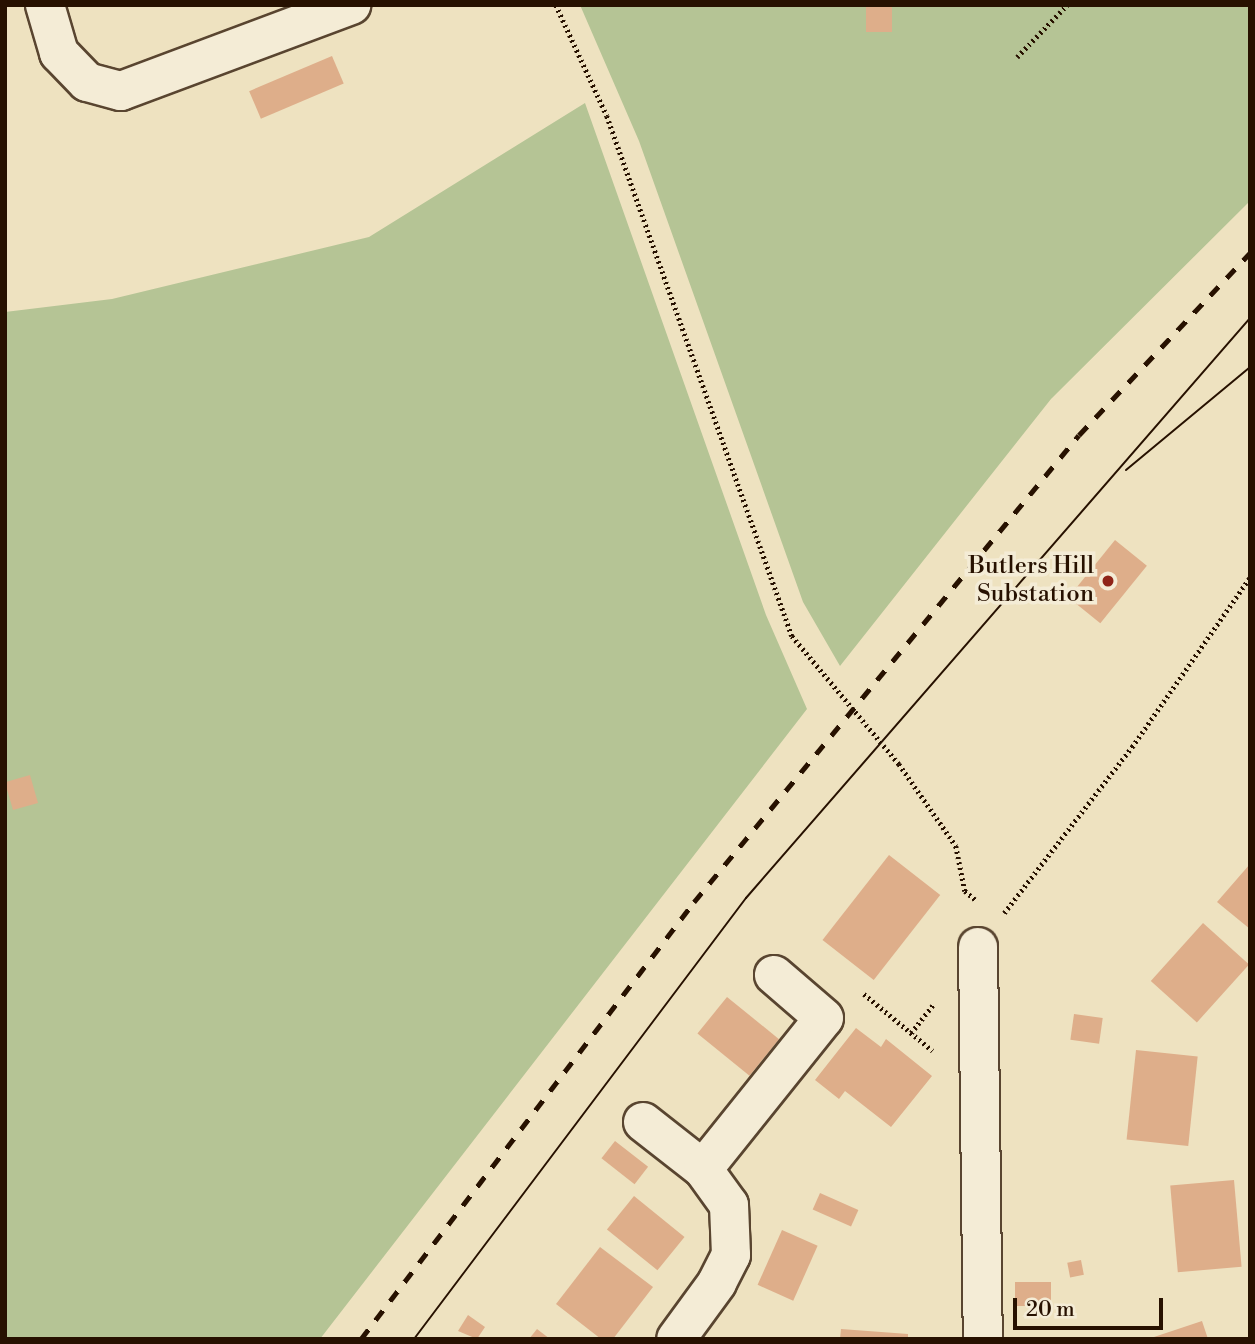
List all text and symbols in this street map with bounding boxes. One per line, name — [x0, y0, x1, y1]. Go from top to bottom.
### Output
place label: Butlers Hill Substation — [968, 553, 1094, 609]
marker: Butlers Hill Substation — [1100, 573, 1116, 589]
scale bar — [1017, 1284, 1168, 1328]
text: 20 m — [1026, 1297, 1075, 1323]

